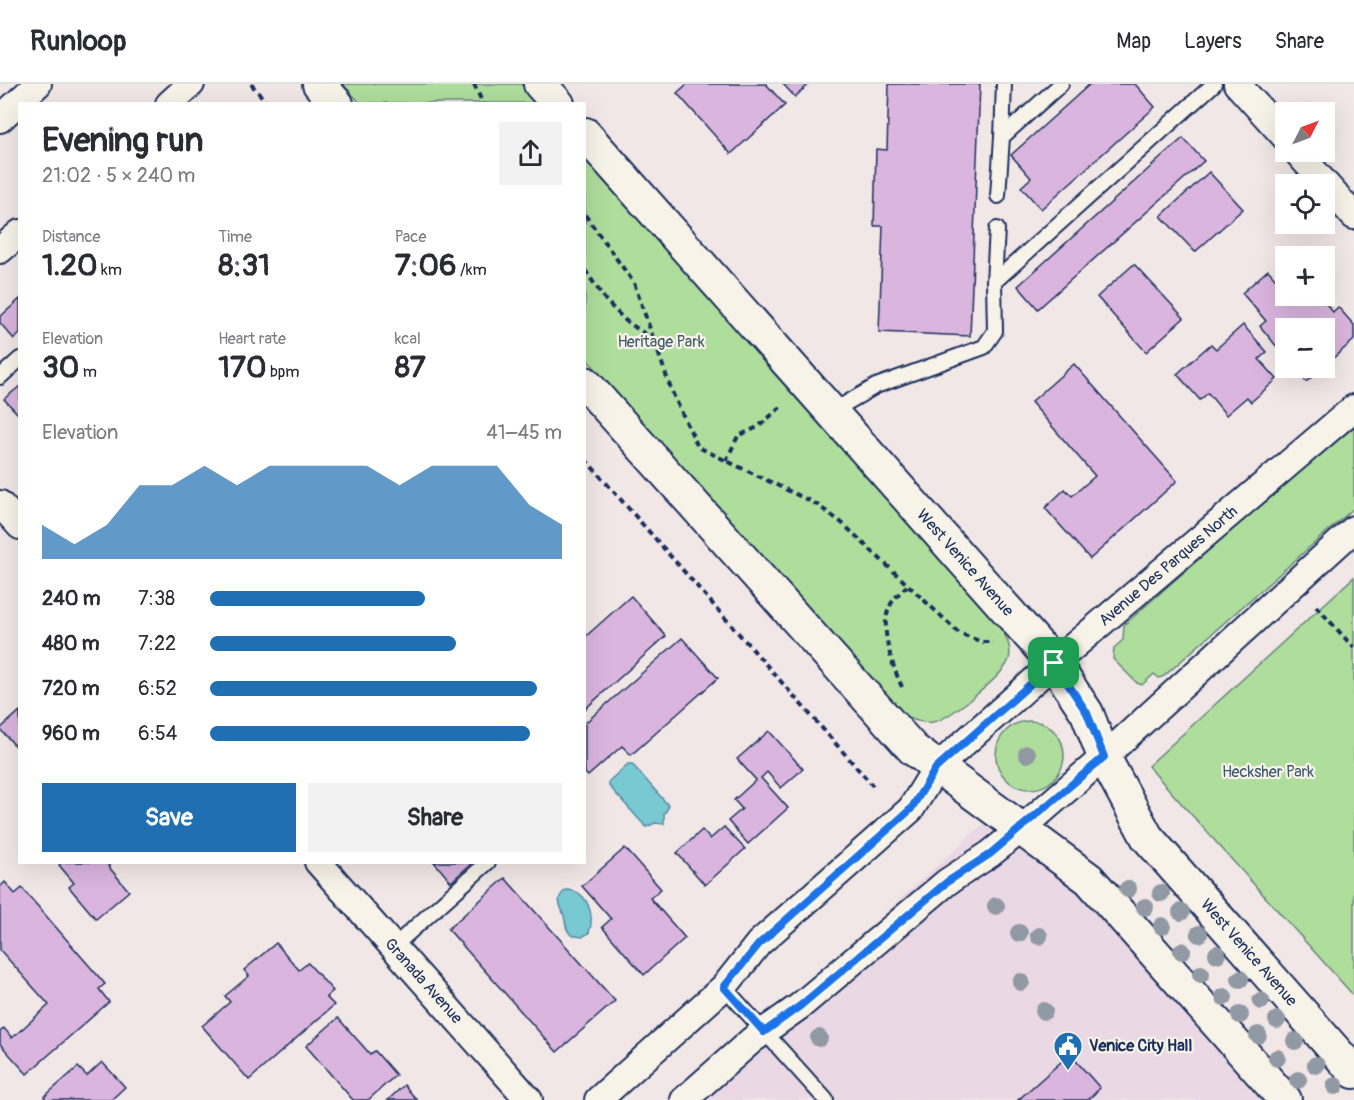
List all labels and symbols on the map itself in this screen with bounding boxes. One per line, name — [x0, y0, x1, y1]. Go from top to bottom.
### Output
north arrow — [1275, 102, 1335, 162]
park label: Heritage Park — [617, 332, 705, 352]
street label: Avenue Des Parques North — [1095, 501, 1242, 630]
street label: West Venice Avenue — [912, 505, 1018, 621]
pin — [1028, 637, 1079, 688]
park label: Hecksher Park — [1222, 762, 1314, 782]
street label: West Venice Avenue — [1196, 895, 1302, 1011]
street label: Granada Avenue — [380, 934, 467, 1028]
public building icon: Venice City Hall — [1052, 1030, 1084, 1072]
place label: Venice City Hall — [1089, 1036, 1192, 1056]

